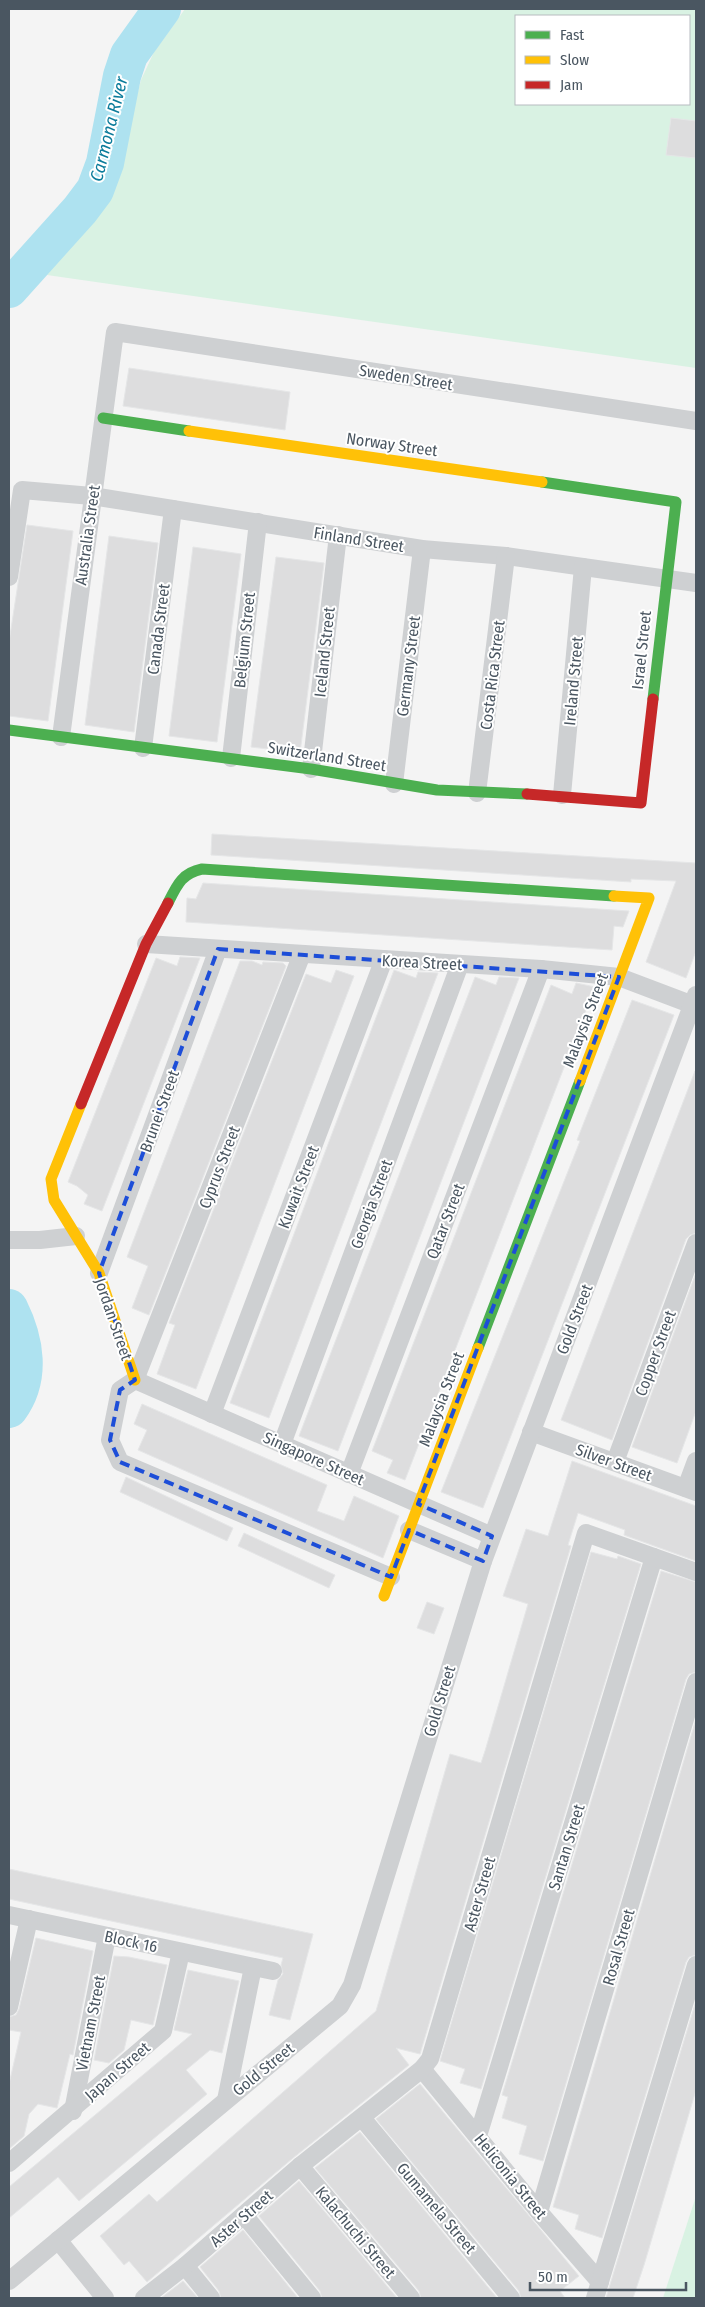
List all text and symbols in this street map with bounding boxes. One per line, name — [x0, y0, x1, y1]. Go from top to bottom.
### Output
legend — [515, 15, 690, 105]
text: Fast — [560, 26, 584, 44]
text: Slow — [560, 51, 589, 69]
water label: Carmona River — [85, 74, 133, 184]
text: Jam — [560, 76, 583, 94]
street label: Sweden Street — [358, 361, 455, 394]
street label: Norway Street — [345, 429, 439, 460]
street label: Australia Street — [71, 483, 104, 586]
street label: Finland Street — [312, 523, 406, 556]
street label: Canada Street — [143, 582, 174, 676]
street label: Belgium Street — [230, 590, 259, 689]
street label: Iceland Street — [310, 605, 339, 698]
street label: Israel Street — [628, 609, 655, 690]
street label: Germany Street — [393, 614, 424, 718]
street label: Costa Rica Street — [476, 618, 509, 731]
street label: Ireland Street — [560, 635, 587, 726]
street label: Switzerland Street — [266, 738, 388, 775]
street label: Korea Street — [381, 951, 463, 974]
street label: Malaysia Street — [559, 970, 612, 1070]
street label: Brunei Street — [136, 1067, 183, 1155]
street label: Cyprus Street — [195, 1123, 244, 1211]
street label: Kuwait Street — [274, 1142, 323, 1231]
street label: Georgia Street — [347, 1156, 397, 1251]
street label: Qatar Street — [422, 1180, 469, 1262]
street label: Jordan Street — [91, 1275, 137, 1364]
street label: Gold Street — [552, 1281, 597, 1357]
street label: Copper Street — [631, 1307, 680, 1399]
street label: Malaysia Street — [415, 1349, 468, 1449]
street label: Singapore Street — [260, 1428, 368, 1490]
street label: Silver Street — [573, 1440, 655, 1485]
street label: Gold Street — [420, 1663, 460, 1739]
street label: Santan Street — [544, 1801, 589, 1892]
street label: Aster Street — [460, 1854, 499, 1934]
street label: Rosal Street — [599, 1906, 639, 1988]
street label: Block 16 — [103, 1927, 159, 1956]
street label: Vietnam Street — [72, 1973, 109, 2073]
street label: Japan Street — [81, 2037, 154, 2105]
street label: Gold Street — [229, 2038, 298, 2100]
street label: Heliconia Street — [470, 2130, 551, 2223]
street label: Gumamela Street — [393, 2159, 481, 2258]
street label: Kalachuchi Street — [312, 2183, 400, 2283]
street label: Aster Street — [206, 2186, 277, 2251]
scale bar — [530, 2260, 686, 2292]
text: 50 m — [538, 2268, 568, 2286]

